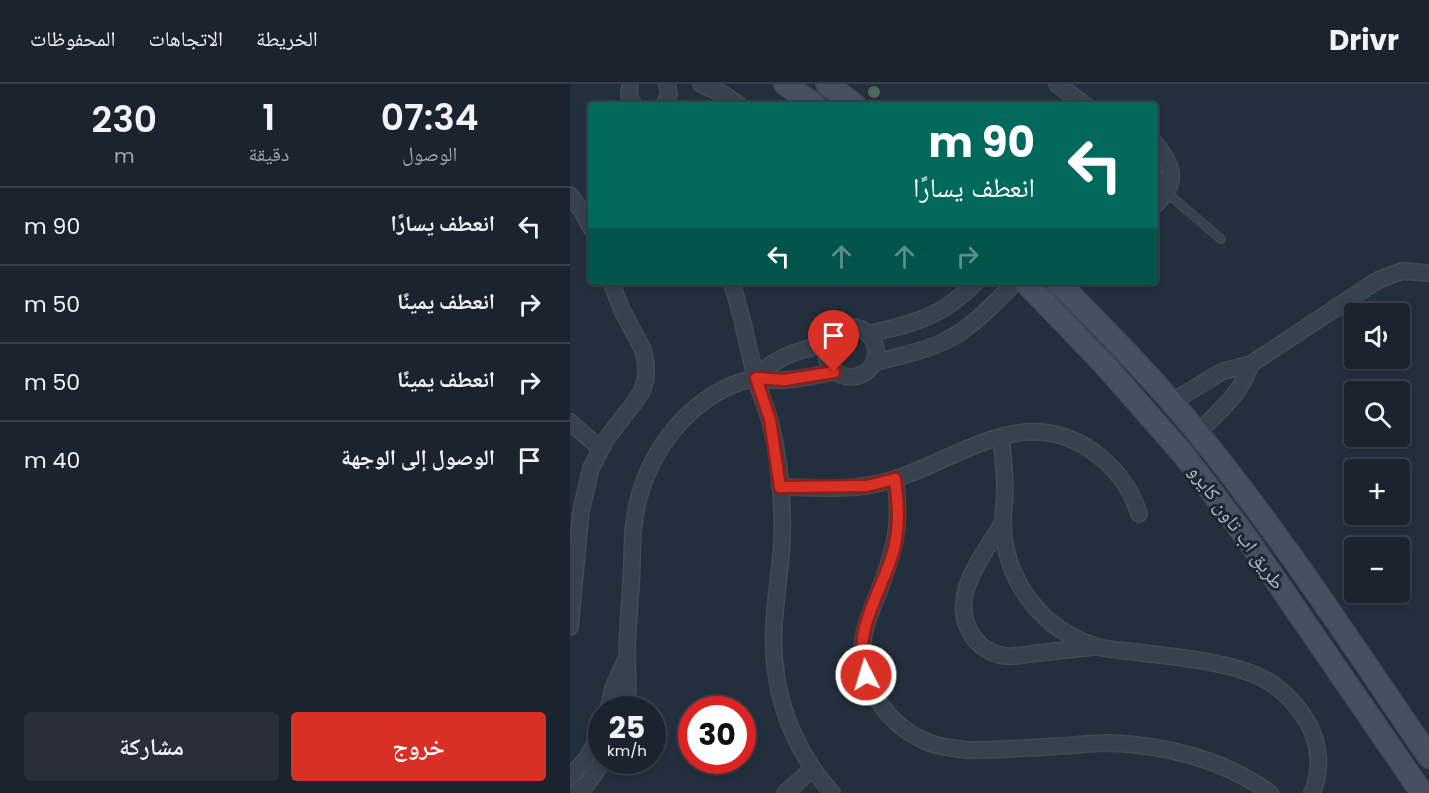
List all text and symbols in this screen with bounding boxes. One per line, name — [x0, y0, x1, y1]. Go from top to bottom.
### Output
text: Drivr — [1329, 21, 1399, 60]
text: المحفوظات — [30, 24, 115, 53]
text: الاتجاهات — [148, 24, 223, 53]
text: الخريطة — [256, 24, 318, 53]
text: 1 — [262, 92, 275, 143]
text: 07:34 — [381, 92, 479, 143]
text: 230 — [92, 94, 157, 145]
text: 90 m — [928, 113, 1035, 172]
icon: left — [1056, 126, 1134, 204]
text: دقيقة — [249, 140, 289, 168]
text: الوصول — [402, 140, 457, 168]
text: m — [114, 142, 135, 170]
text: انعطف يسارًا — [913, 169, 1035, 206]
text: انعطف يسارًا — [391, 208, 495, 239]
icon: left — [513, 210, 546, 243]
text: 90 m — [24, 211, 80, 242]
icon: left — [762, 240, 795, 273]
icon: ahead — [825, 240, 858, 273]
icon: ahead — [888, 240, 921, 273]
icon: right — [951, 240, 984, 273]
text: انعطف يمينًا — [397, 286, 495, 317]
icon: right — [513, 288, 546, 321]
text: 50 m — [24, 289, 80, 320]
map controls — [1344, 303, 1410, 603]
button: sound — [1344, 303, 1410, 369]
pin — [808, 310, 859, 372]
icon: arrive — [817, 319, 850, 352]
text: انعطف يمينًا — [397, 364, 495, 395]
icon: right — [513, 366, 546, 399]
text: 50 m — [24, 367, 80, 398]
button: search — [1344, 381, 1410, 447]
text: الوصول إلى الوجهة — [341, 442, 495, 473]
icon: arrive — [513, 444, 546, 477]
text: 40 m — [24, 445, 80, 476]
street label: طريق اب تاون كايرو — [1182, 459, 1292, 595]
button: + — [1344, 459, 1410, 525]
button: − — [1344, 537, 1410, 603]
position arrow — [834, 643, 898, 707]
speed limit sign: 30 — [678, 696, 756, 774]
text: 25 — [609, 706, 645, 749]
button: مشاركة — [24, 712, 279, 781]
button: خروج — [291, 712, 546, 781]
text: km/h — [607, 740, 647, 761]

